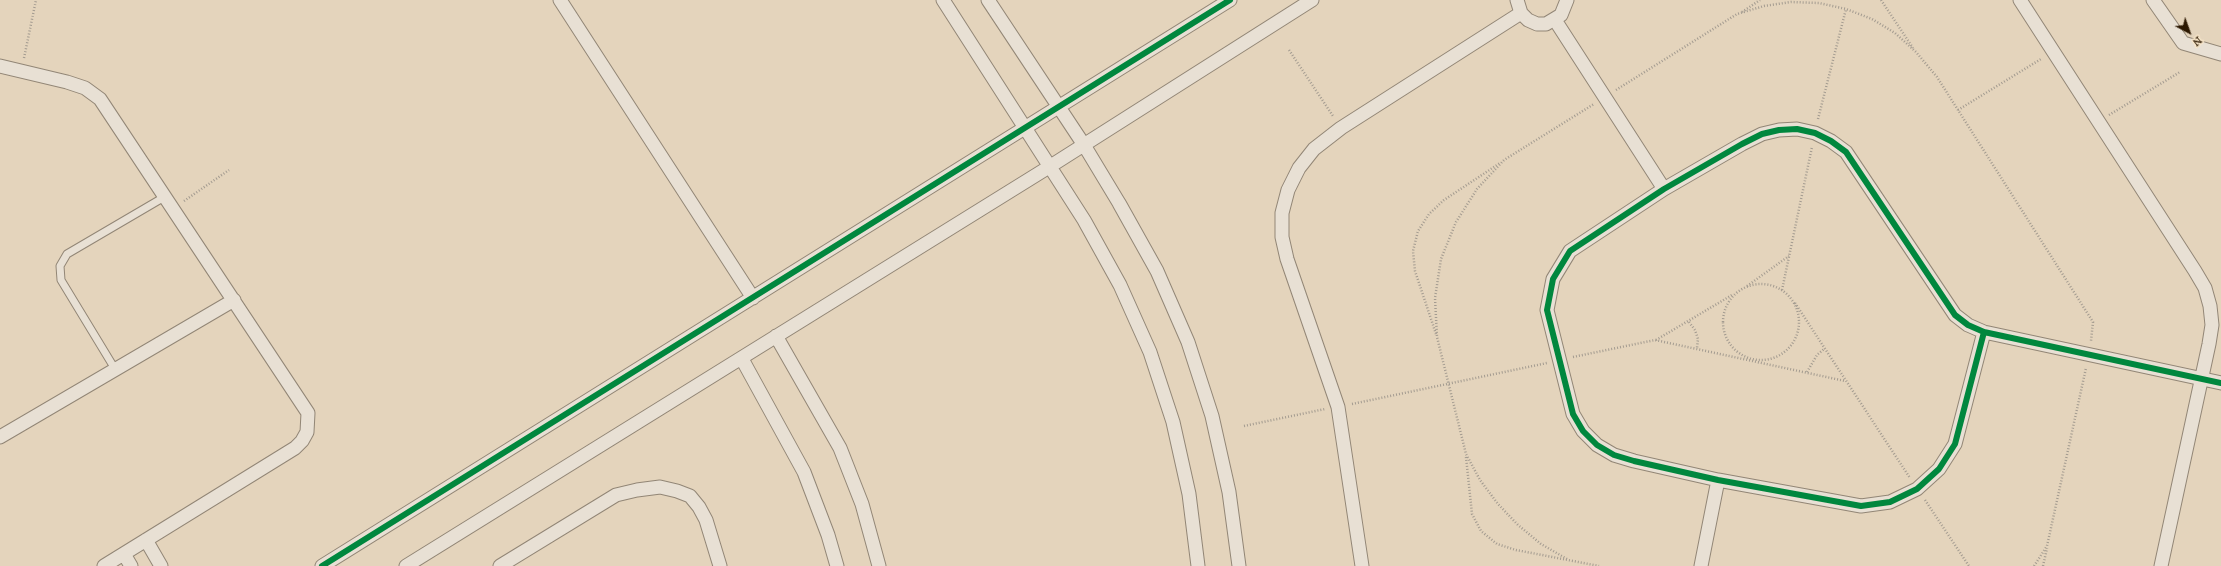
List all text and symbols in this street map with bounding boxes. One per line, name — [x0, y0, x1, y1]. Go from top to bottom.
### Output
north arrow — [2169, 12, 2209, 52]
text: N — [2190, 34, 2205, 49]

